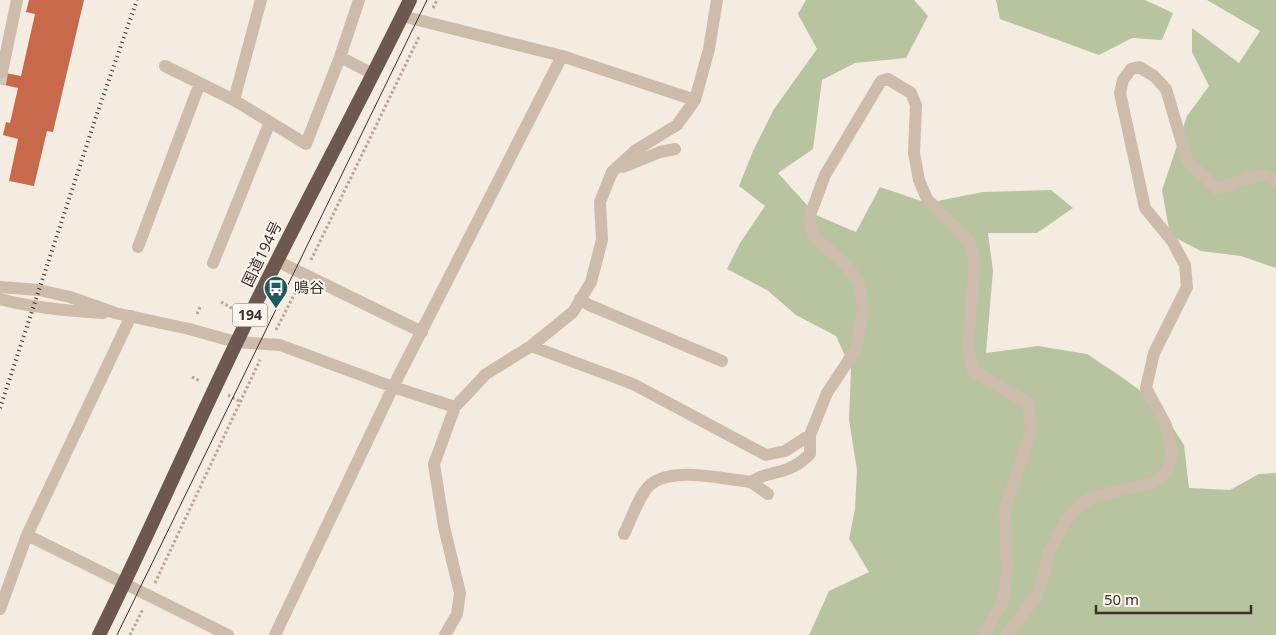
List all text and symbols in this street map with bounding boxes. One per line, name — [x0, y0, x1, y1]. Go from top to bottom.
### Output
street label: 国道194号 — [237, 217, 286, 290]
bus stop icon: 鳴谷 — [263, 275, 289, 309]
place label: 鳴谷 — [294, 277, 324, 297]
road number: 194 — [232, 304, 268, 326]
scale bar — [1096, 582, 1251, 614]
text: 50 m — [1104, 589, 1139, 609]

